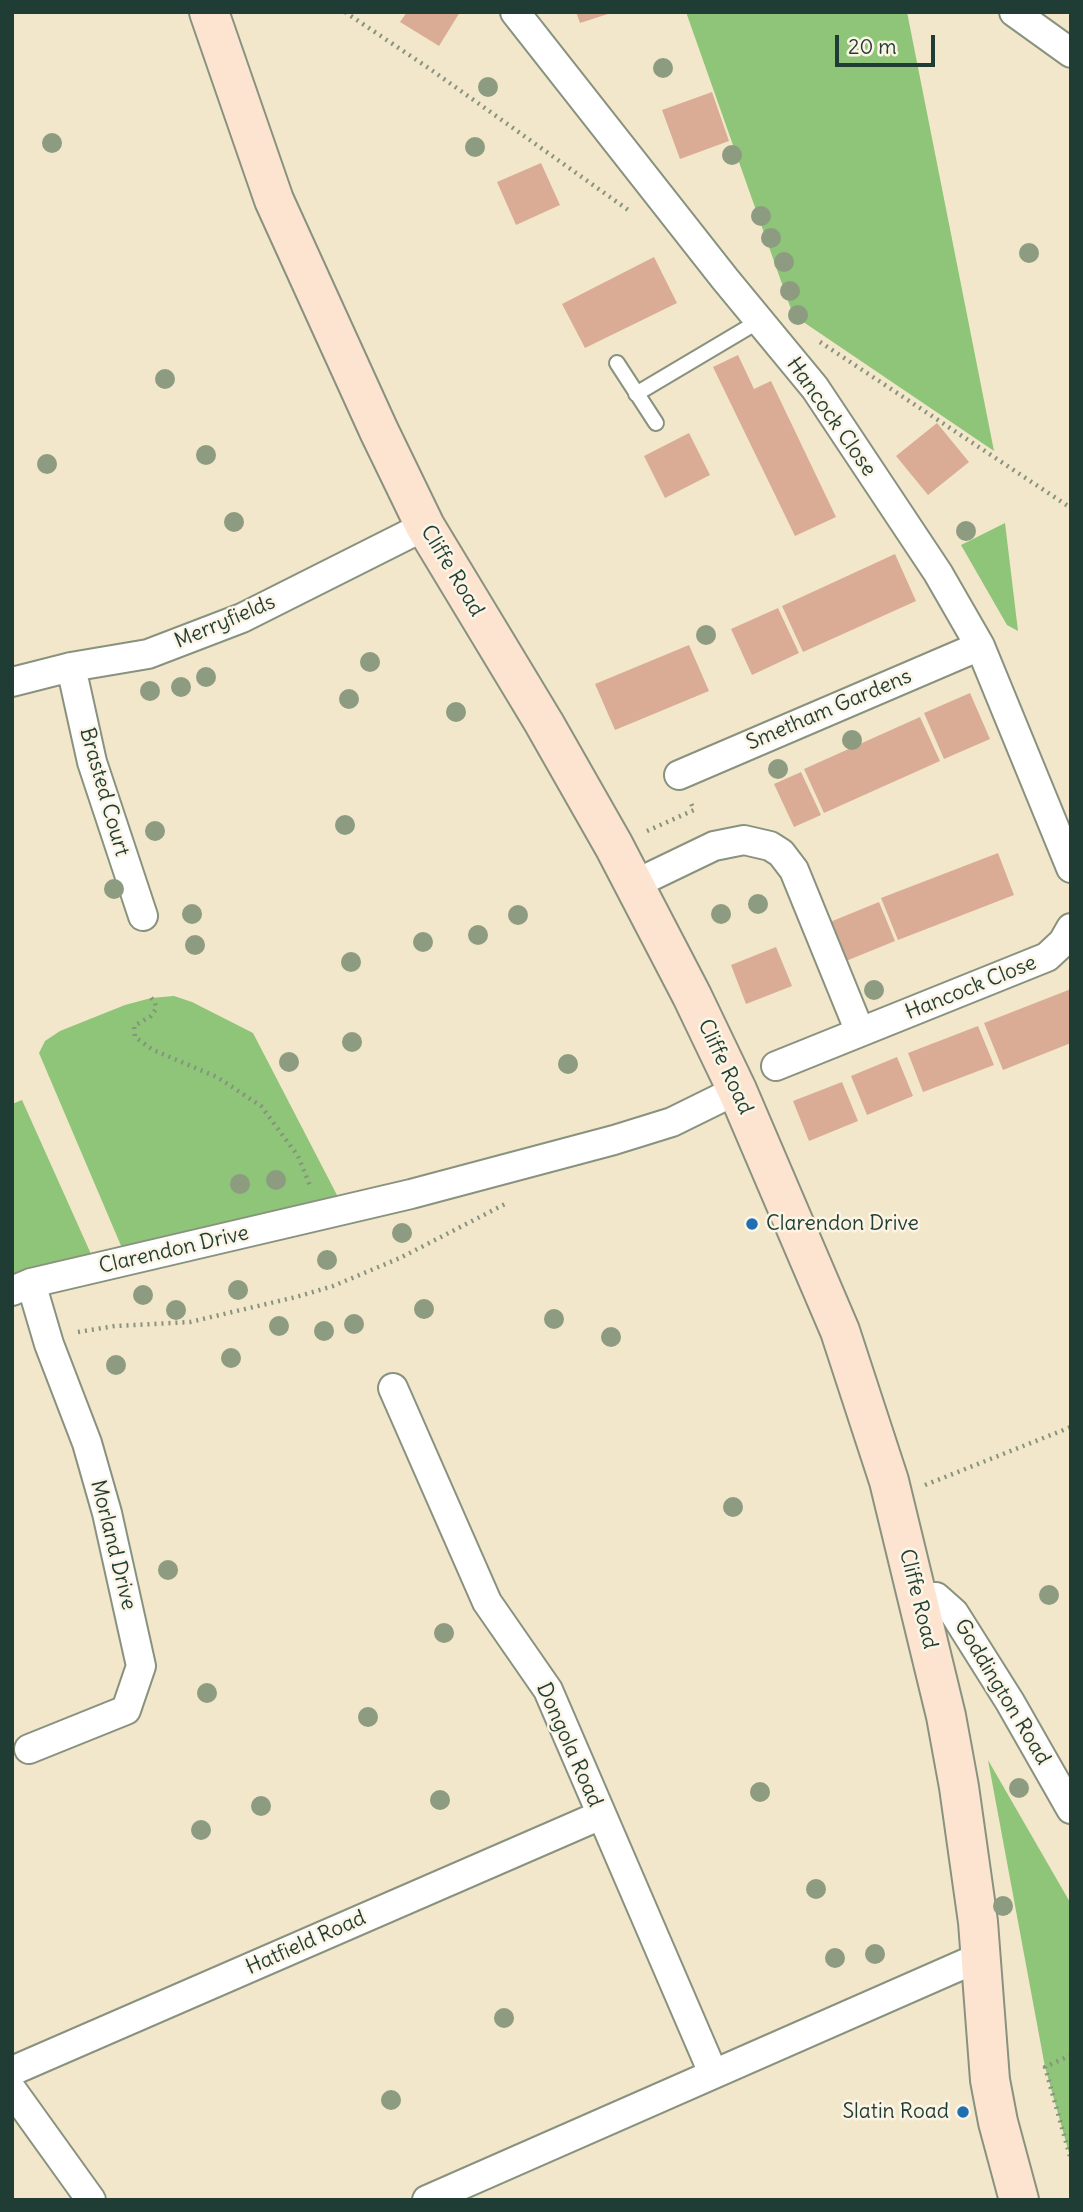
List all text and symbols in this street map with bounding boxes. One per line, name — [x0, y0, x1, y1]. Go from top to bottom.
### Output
scale bar — [838, 21, 938, 65]
text: 20 m — [848, 33, 897, 60]
street label: Hancock Close — [781, 353, 881, 481]
street label: Cliffe Road — [415, 521, 489, 621]
street label: Merryfields — [171, 590, 279, 654]
street label: Smetham Gardens — [743, 664, 915, 756]
street label: Brasted Court — [74, 725, 134, 859]
street label: Hancock Close — [902, 950, 1040, 1026]
street label: Cliffe Road — [692, 1015, 758, 1119]
place label: Clarendon Drive — [766, 1211, 919, 1237]
marker: Clarendon Drive — [744, 1216, 760, 1232]
street label: Clarendon Drive — [97, 1221, 251, 1279]
street label: Morland Drive — [85, 1477, 141, 1613]
street label: Cliffe Road — [893, 1546, 943, 1652]
street label: Goddington Road — [949, 1615, 1055, 1769]
street label: Dongola Road — [530, 1679, 608, 1811]
street label: Hatfield Road — [242, 1905, 370, 1981]
place label: Slatin Road — [842, 2099, 949, 2125]
marker: Slatin Road — [955, 2104, 971, 2120]

